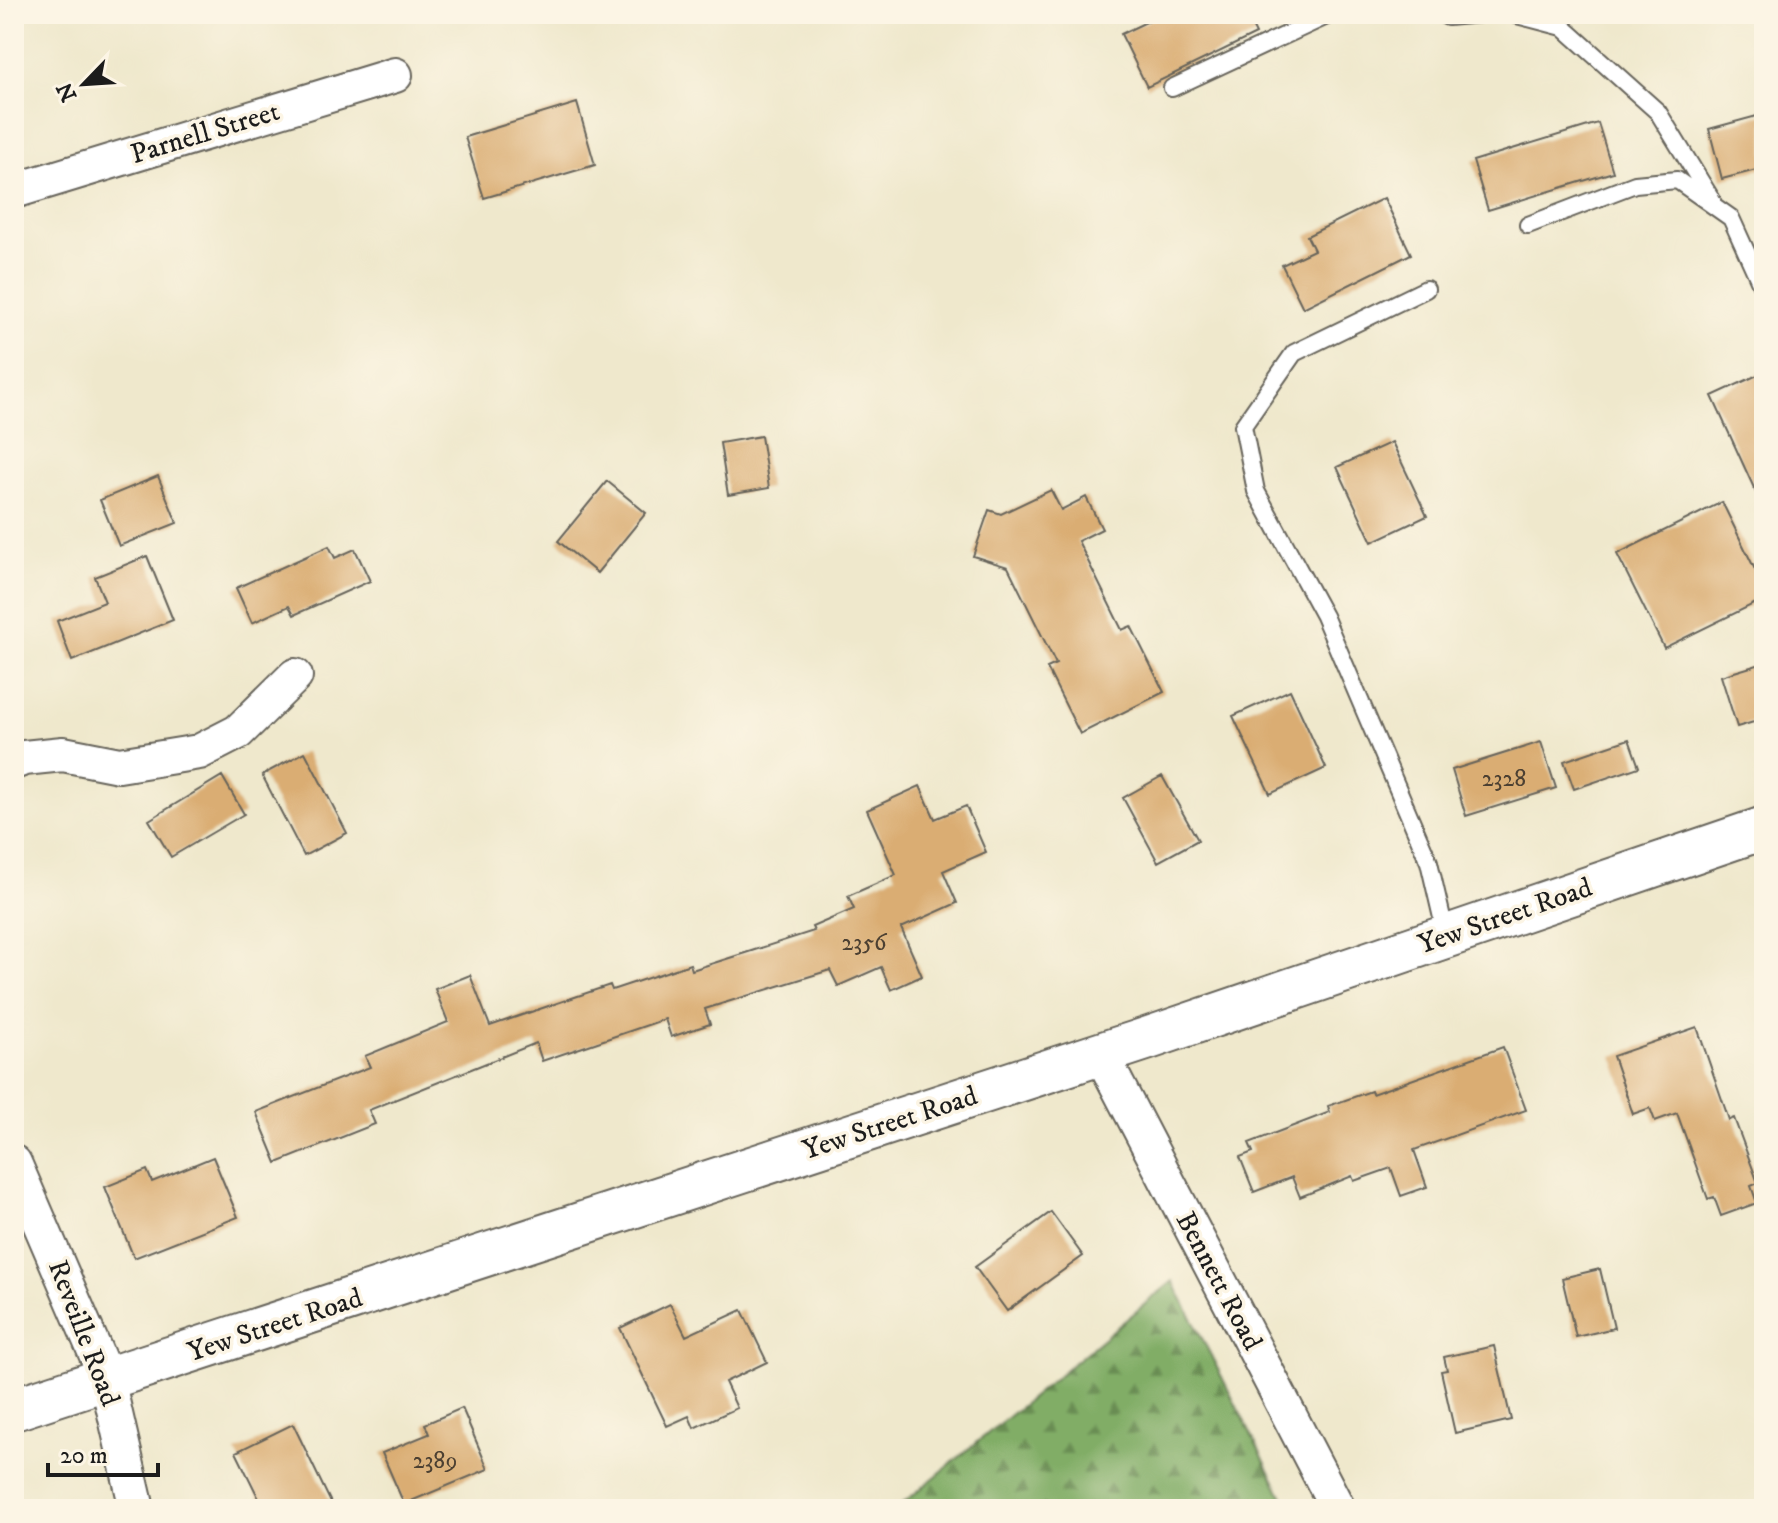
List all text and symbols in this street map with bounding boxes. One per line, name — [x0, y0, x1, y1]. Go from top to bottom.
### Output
north arrow — [44, 44, 124, 124]
text: N — [51, 78, 83, 106]
street label: Parnell Street — [126, 94, 284, 172]
house number: 2328 — [1482, 764, 1526, 794]
street label: Yew Street Road — [1413, 870, 1597, 962]
house number: 2356 — [841, 928, 888, 958]
street label: Yew Street Road — [798, 1078, 982, 1168]
street label: Bennett Road — [1168, 1206, 1270, 1356]
street label: Reveille Road — [40, 1255, 128, 1411]
street label: Yew Street Road — [183, 1280, 367, 1370]
scale bar — [48, 1427, 158, 1477]
text: 20 m — [60, 1441, 108, 1471]
house number: 2389 — [413, 1446, 457, 1476]

